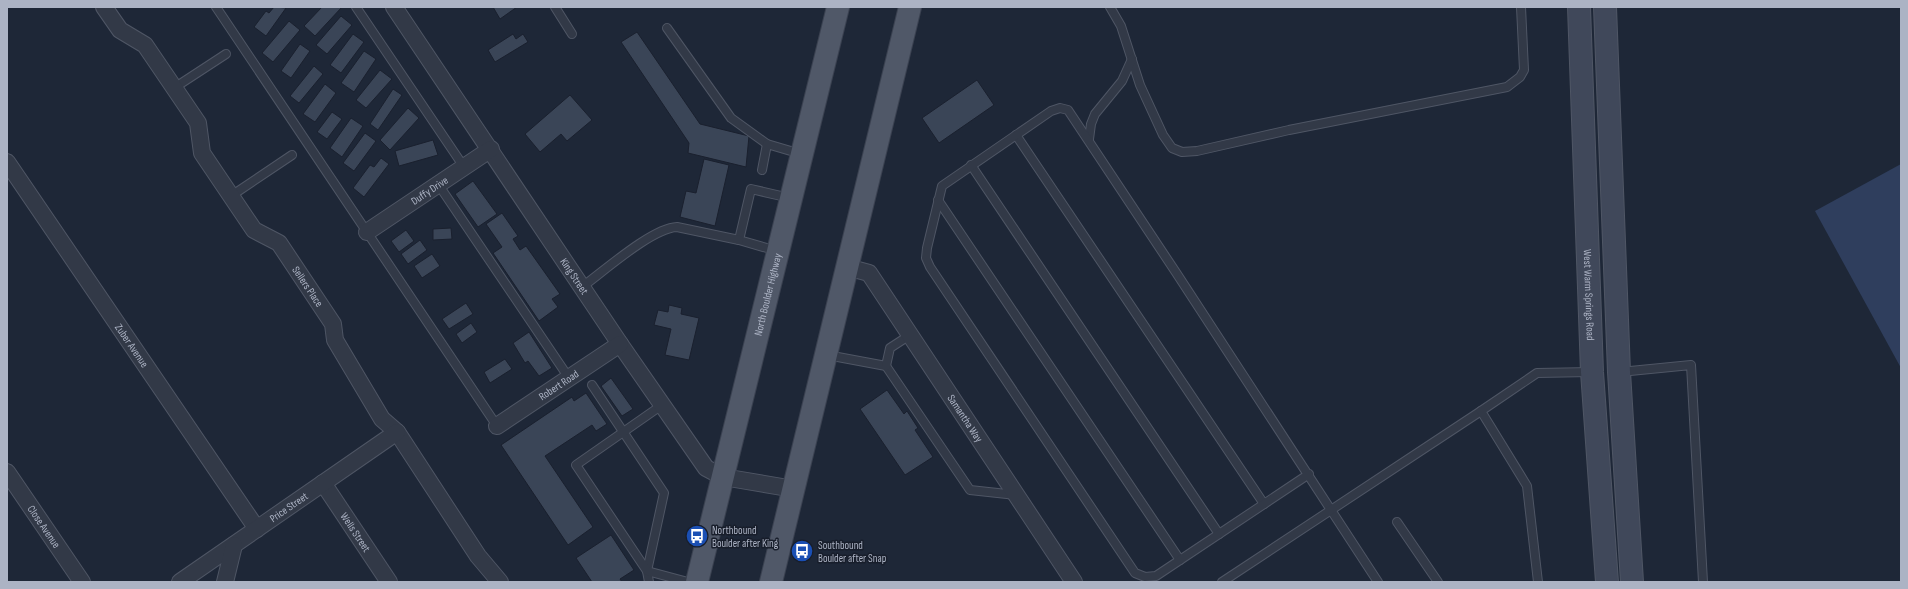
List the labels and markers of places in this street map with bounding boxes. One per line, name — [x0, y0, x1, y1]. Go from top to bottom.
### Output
bus stop icon: Northbound Boulder after King — [684, 523, 710, 549]
place label: Northbound Boulder after King — [712, 524, 779, 550]
bus stop icon: Southbound Boulder after Snap — [789, 538, 815, 564]
place label: Southbound Boulder after Snap — [818, 539, 886, 565]

